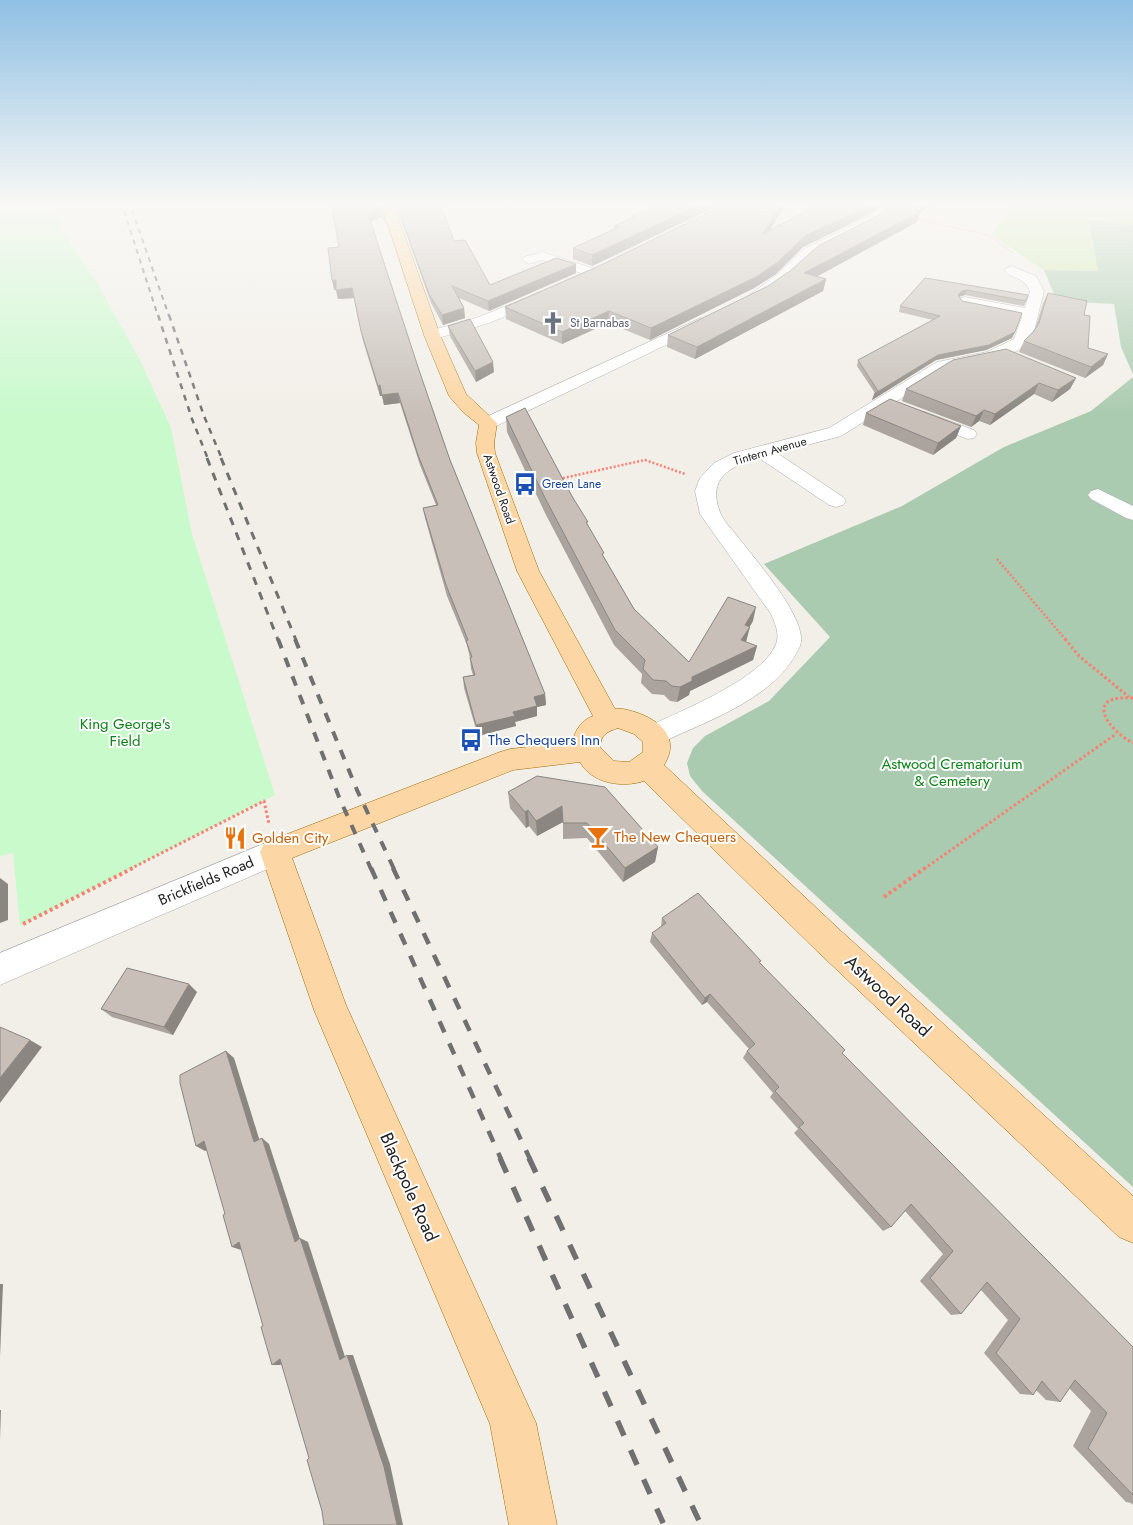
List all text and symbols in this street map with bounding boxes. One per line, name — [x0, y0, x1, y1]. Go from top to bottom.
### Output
church icon: St Barnabas — [540, 310, 566, 336]
place label: St Barnabas — [570, 314, 629, 332]
street label: Tintern Avenue — [731, 432, 809, 470]
street label: Astwood Road — [479, 452, 519, 526]
bus stop icon: Green Lane — [512, 471, 538, 497]
place label: Green Lane — [542, 475, 601, 493]
park label: King George's Field — [80, 713, 170, 752]
bus stop icon: The Chequers Inn — [458, 727, 484, 753]
place label: The Chequers Inn — [488, 729, 600, 751]
park label: Astwood Crematorium & Cemetery — [881, 753, 1023, 792]
bar icon: The New Chequers — [585, 824, 611, 850]
restaurant icon: Golden City — [222, 825, 248, 851]
place label: The New Chequers — [614, 826, 736, 848]
place label: Golden City — [252, 827, 329, 849]
street label: Brickfields Road — [155, 851, 257, 911]
street label: Astwood Road — [839, 949, 937, 1043]
street label: Blackpole Road — [373, 1128, 445, 1246]

